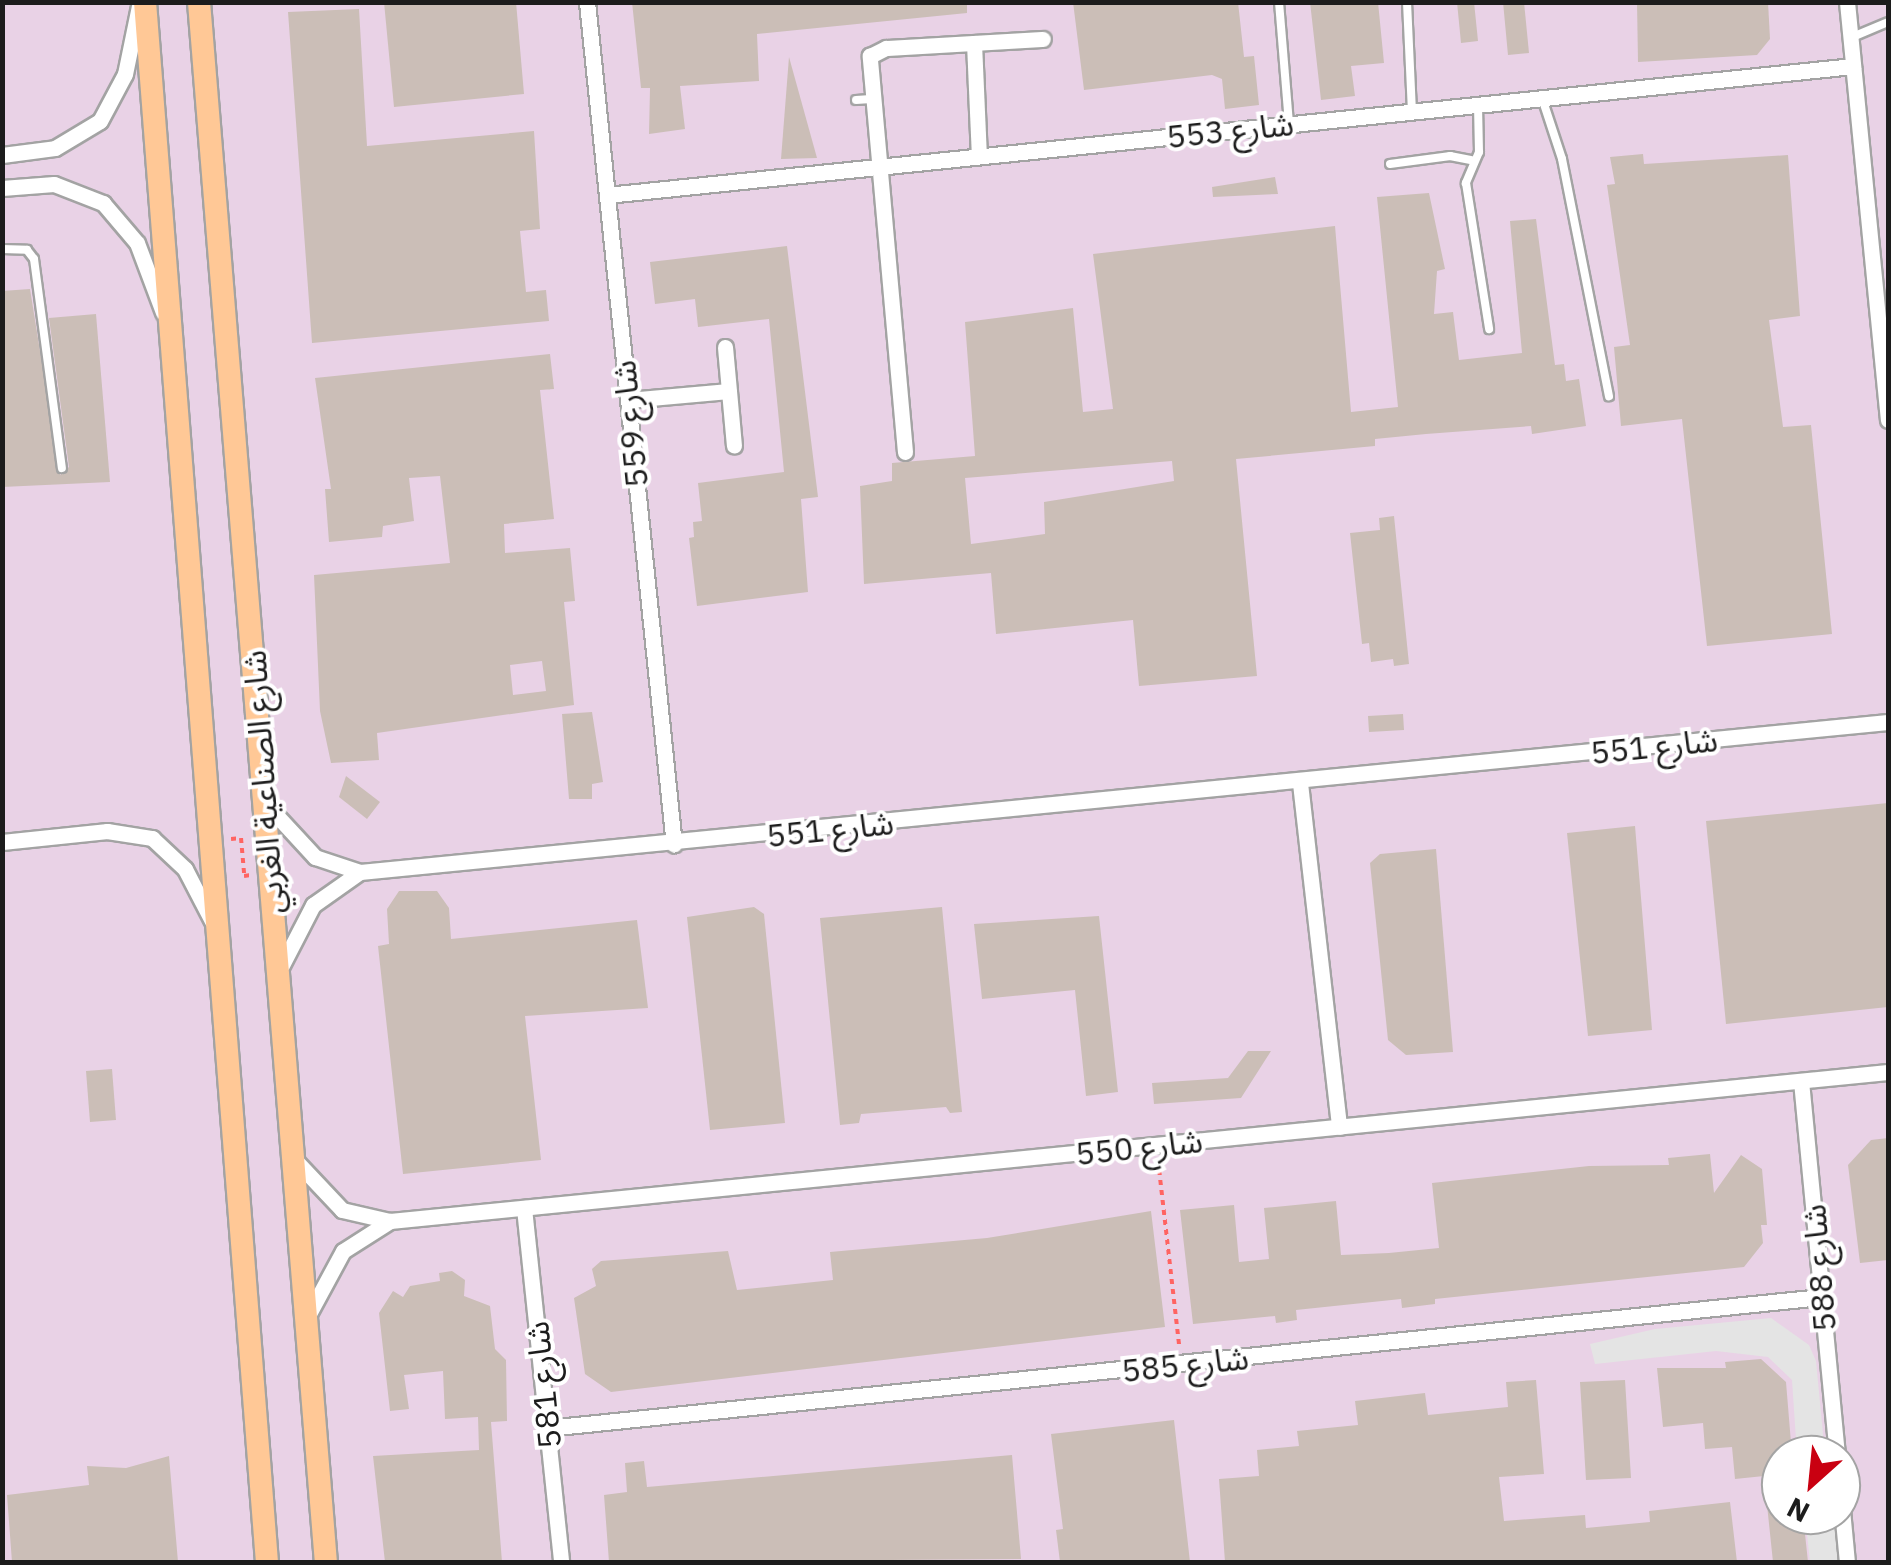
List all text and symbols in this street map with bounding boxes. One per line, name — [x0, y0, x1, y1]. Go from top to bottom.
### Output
street label: شارع 553 — [1165, 104, 1295, 156]
street label: شارع 559 — [604, 359, 656, 489]
street label: شارع الصناعية الغربي — [235, 649, 291, 915]
street label: شارع 551 — [1589, 720, 1719, 772]
street label: شارع 551 — [765, 803, 895, 855]
street label: شارع 550 — [1074, 1121, 1204, 1173]
street label: شارع 588 — [1794, 1203, 1844, 1333]
street label: شارع 581 — [517, 1320, 569, 1450]
street label: شارع 585 — [1120, 1338, 1250, 1390]
north arrow — [1761, 1435, 1861, 1535]
text: N — [1781, 1489, 1815, 1531]

